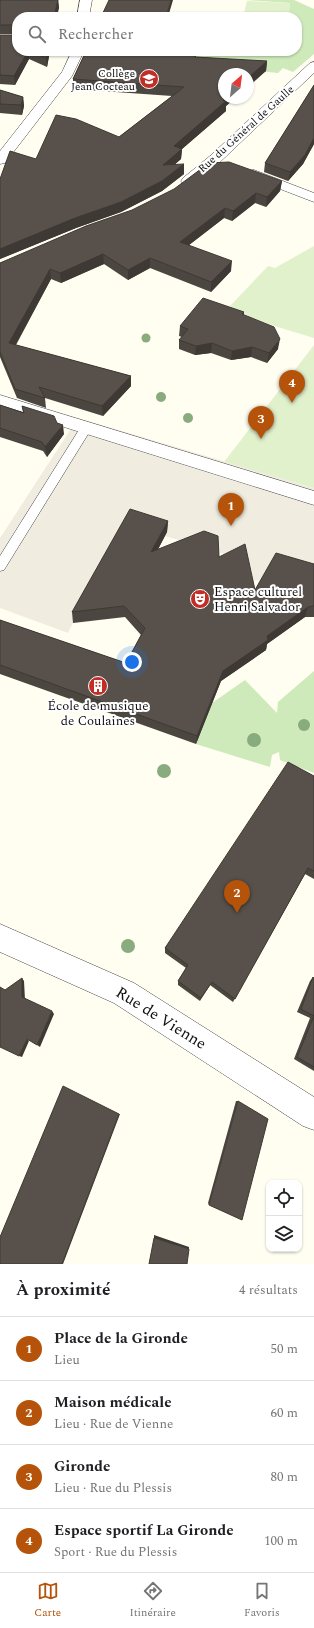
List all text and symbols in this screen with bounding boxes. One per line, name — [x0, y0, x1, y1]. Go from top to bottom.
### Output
search box — [12, 12, 302, 56]
icon: search — [26, 23, 48, 45]
text: Rechercher — [58, 23, 133, 46]
place label: Collège Jean Cocteau — [71, 65, 135, 95]
school or university icon: Collège Jean Cocteau — [138, 68, 160, 90]
north arrow — [218, 68, 254, 104]
street label: Rue du Général de Gaulle — [194, 81, 298, 177]
pin: 4 — [279, 370, 305, 403]
pin: 3 — [248, 406, 274, 439]
pin: 1 — [218, 493, 244, 526]
place label: Espace culturel Henri Salvador — [214, 582, 302, 617]
theatre icon: Espace culturel Henri Salvador — [189, 588, 211, 610]
your location — [122, 652, 142, 672]
building icon: École de musique de Coulaines — [87, 675, 109, 697]
place label: École de musique de Coulaines — [48, 696, 148, 731]
pin: 2 — [224, 880, 250, 913]
street label: Rue de Vienne — [111, 981, 211, 1055]
map controls — [266, 1180, 302, 1252]
button: locate — [266, 1180, 302, 1216]
button: layers — [266, 1216, 302, 1252]
text: À proximité — [16, 1277, 111, 1303]
text: 4 résultats — [239, 1280, 298, 1300]
text: Place de la Gironde — [54, 1327, 188, 1350]
text: 1 — [25, 1339, 33, 1359]
text: 50 m — [271, 1339, 298, 1359]
text: Lieu — [54, 1350, 80, 1370]
text: Maison médicale — [54, 1391, 172, 1414]
text: 2 — [25, 1403, 33, 1423]
text: 60 m — [271, 1403, 298, 1423]
text: Lieu · Rue de Vienne — [54, 1414, 173, 1434]
text: Gironde — [54, 1455, 110, 1478]
text: 3 — [25, 1467, 33, 1487]
text: 80 m — [271, 1467, 298, 1487]
text: Lieu · Rue du Plessis — [54, 1478, 172, 1498]
text: Espace sportif La Gironde — [54, 1519, 234, 1542]
text: 4 — [25, 1531, 33, 1551]
text: 100 m — [264, 1531, 298, 1551]
text: Sport · Rue du Plessis — [54, 1542, 177, 1562]
tab: Carte — [34, 1580, 61, 1621]
tab: Itinéraire — [129, 1580, 176, 1621]
tab: Favoris — [244, 1580, 280, 1621]

